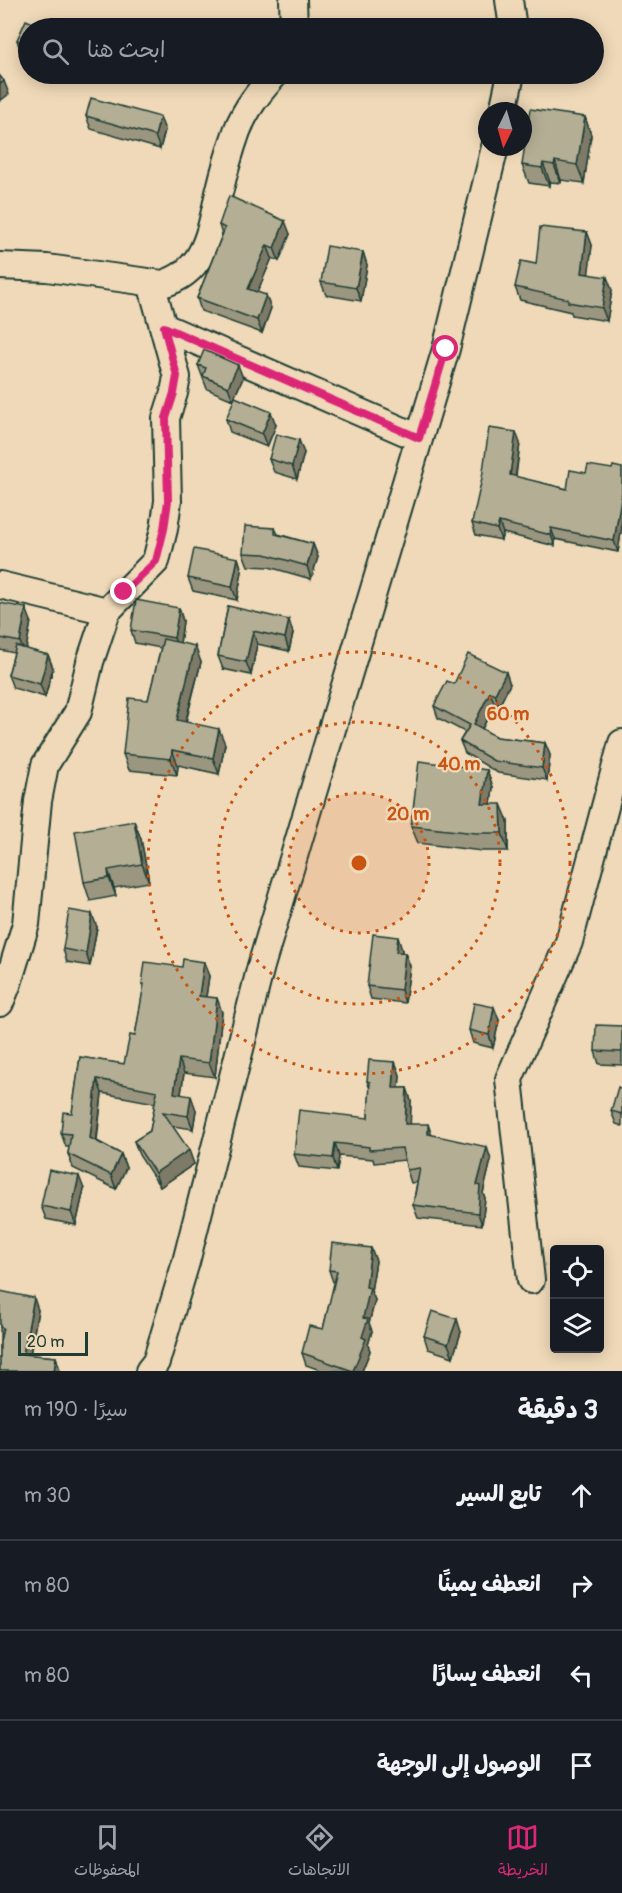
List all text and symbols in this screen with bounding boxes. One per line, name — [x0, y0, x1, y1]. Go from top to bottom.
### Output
search box — [18, 18, 604, 84]
icon: search — [39, 35, 72, 68]
text: ابحث هنا — [87, 36, 165, 64]
north arrow — [478, 102, 532, 156]
route start — [432, 335, 458, 361]
route end — [110, 578, 136, 604]
text: 60 m — [487, 703, 529, 726]
text: 40 m — [438, 753, 480, 776]
text: 20 m — [387, 803, 429, 826]
centre of rings — [349, 853, 369, 873]
map controls — [550, 1245, 604, 1353]
button: locate — [550, 1245, 604, 1299]
button: layers — [550, 1299, 604, 1353]
scale bar — [18, 1329, 88, 1356]
text: 20 m — [27, 1332, 65, 1352]
text: 3 دقيقة — [518, 1394, 598, 1426]
text: سيرًا · 190 m — [24, 1397, 128, 1422]
icon: ahead — [565, 1479, 598, 1512]
text: تابع السير — [458, 1480, 541, 1508]
text: 30 m — [24, 1483, 71, 1508]
icon: right — [565, 1569, 598, 1602]
text: انعطف يمينًا — [438, 1570, 541, 1598]
text: 80 m — [24, 1573, 70, 1598]
icon: left — [565, 1659, 598, 1692]
text: انعطف يسارًا — [432, 1660, 541, 1688]
text: 80 m — [24, 1663, 70, 1688]
icon: arrive — [565, 1749, 598, 1782]
text: الوصول إلى الوجهة — [377, 1750, 541, 1778]
tab: المحفوظات — [74, 1821, 140, 1884]
tab: الاتجاهات — [288, 1821, 350, 1884]
tab: الخريطة — [498, 1821, 548, 1884]

